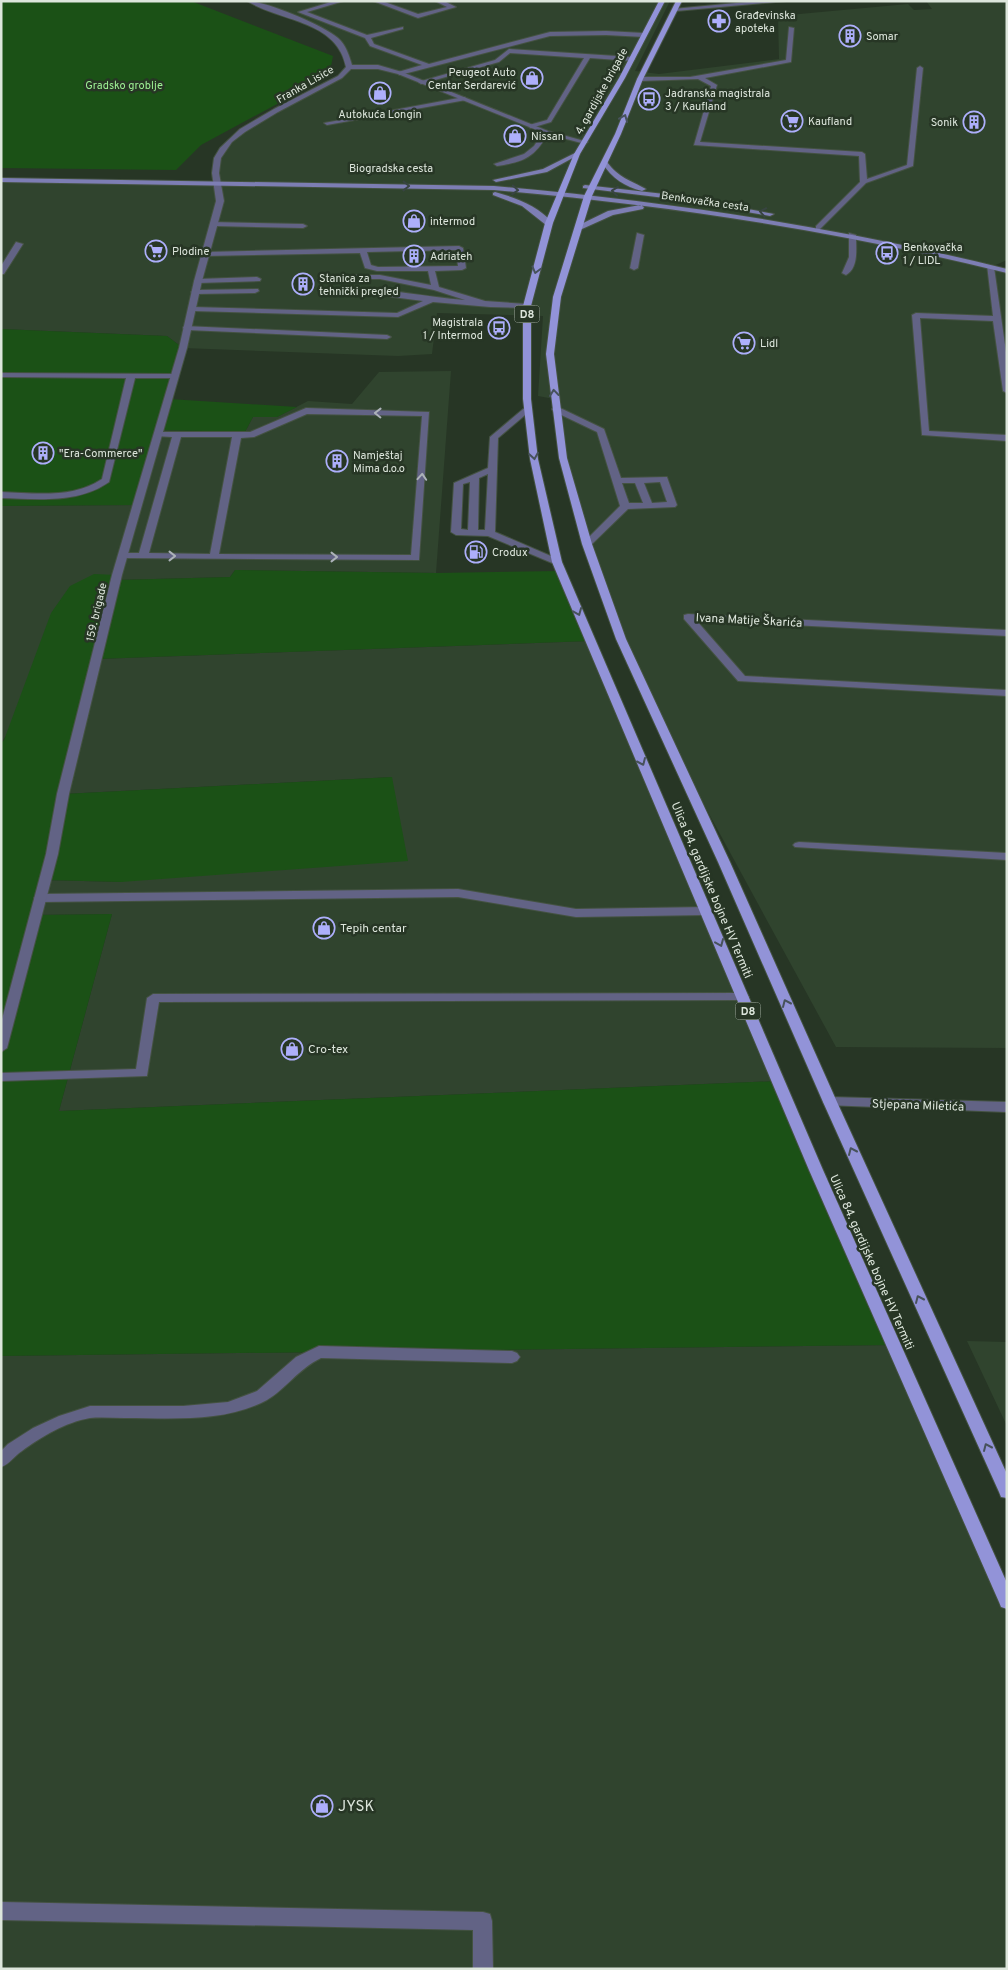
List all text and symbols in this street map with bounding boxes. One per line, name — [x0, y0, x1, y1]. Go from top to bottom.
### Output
pharmacy icon: Građevinska apoteka — [707, 9, 731, 33]
place label: Građevinska apoteka — [735, 9, 796, 36]
building icon: Somar — [838, 24, 862, 48]
place label: Somar — [866, 30, 899, 44]
street label: 4. gardijske brigade — [572, 46, 632, 137]
street label: Franka Lisice — [274, 63, 337, 107]
place label: Peugeot Auto Centar Serdarević — [428, 66, 516, 93]
shop icon: Peugeot Auto Centar Serdarević — [520, 66, 544, 90]
park label: Gradsko groblje — [85, 79, 163, 93]
shop icon: Autokuća Longin — [368, 81, 392, 105]
bus stop icon: Jadranska magistrala 3 / Kaufland — [637, 87, 661, 111]
place label: Jadranska magistrala 3 / Kaufland — [665, 87, 770, 114]
place label: Autokuća Longin — [338, 108, 422, 122]
supermarket icon: Kaufland — [780, 109, 804, 133]
building icon: Sonik — [962, 110, 986, 134]
one-way arrow — [618, 114, 629, 123]
place label: Kaufland — [808, 115, 852, 129]
place label: Sonik — [931, 116, 958, 130]
shop icon: Nissan — [503, 124, 527, 148]
place label: Nissan — [531, 130, 564, 144]
street label: Biogradska cesta — [349, 162, 433, 176]
one-way arrow — [403, 181, 411, 191]
one-way arrow — [511, 184, 519, 195]
one-way arrow — [611, 186, 619, 197]
street label: Benkovačka cesta — [660, 189, 750, 215]
one-way arrow — [758, 208, 767, 218]
shop icon: intermod — [402, 209, 426, 233]
place label: intermod — [430, 215, 475, 229]
supermarket icon: Plodine — [144, 239, 168, 263]
bus stop icon: Benkovačka 1 / LIDL — [875, 241, 899, 265]
place label: Benkovačka 1 / LIDL — [903, 241, 963, 268]
building icon: Adriateh — [402, 244, 426, 268]
place label: Plodine — [172, 245, 209, 259]
place label: Adriateh — [430, 250, 472, 264]
one-way arrow — [531, 266, 542, 275]
building icon: Stanica za tehnički pregled — [291, 272, 315, 296]
place label: Stanica za tehnički pregled — [319, 272, 399, 299]
road number: D8 — [514, 306, 540, 322]
place label: Magistrala 1 / Intermod — [423, 316, 483, 343]
bus stop icon: Magistrala 1 / Intermod — [487, 316, 511, 340]
supermarket icon: Lidl — [732, 331, 756, 355]
place label: Lidl — [760, 337, 778, 351]
one-way arrow — [548, 389, 559, 397]
one-way arrow — [373, 408, 381, 418]
building icon: "Era-Commerce" — [31, 441, 55, 465]
place label: "Era-Commerce" — [59, 447, 142, 461]
building icon: Namještaj Mima d.o.o — [325, 449, 349, 473]
place label: Namještaj Mima d.o.o — [353, 449, 405, 476]
one-way arrow — [529, 452, 539, 461]
one-way arrow — [416, 473, 427, 481]
fuel station icon: Crodux — [464, 540, 488, 564]
place label: Crodux — [492, 546, 528, 560]
one-way arrow — [168, 551, 176, 561]
one-way arrow — [330, 552, 338, 562]
street label: 159. brigade — [83, 581, 111, 643]
one-way arrow — [572, 607, 582, 616]
street label: Ivana Matije Škarića — [695, 610, 803, 632]
one-way arrow — [636, 757, 647, 766]
street label: Ulica 84. gardijske bojne HV Termiti — [667, 800, 756, 981]
shop icon: Tepih centar — [312, 916, 336, 940]
place label: Tepih centar — [340, 921, 407, 937]
one-way arrow — [714, 938, 725, 947]
one-way arrow — [782, 999, 793, 1008]
road number: D8 — [736, 1002, 760, 1019]
shop icon: Cro-tex — [280, 1037, 304, 1061]
place label: Cro-tex — [308, 1042, 348, 1058]
street label: Stjepana Miletića — [872, 1096, 964, 1116]
one-way arrow — [848, 1147, 859, 1156]
street label: Ulica 84. gardijske bojne HV Termiti — [825, 1172, 917, 1353]
one-way arrow — [915, 1295, 926, 1304]
one-way arrow — [982, 1443, 993, 1452]
shop icon: JYSK — [310, 1794, 334, 1818]
place label: JYSK — [338, 1798, 374, 1817]

